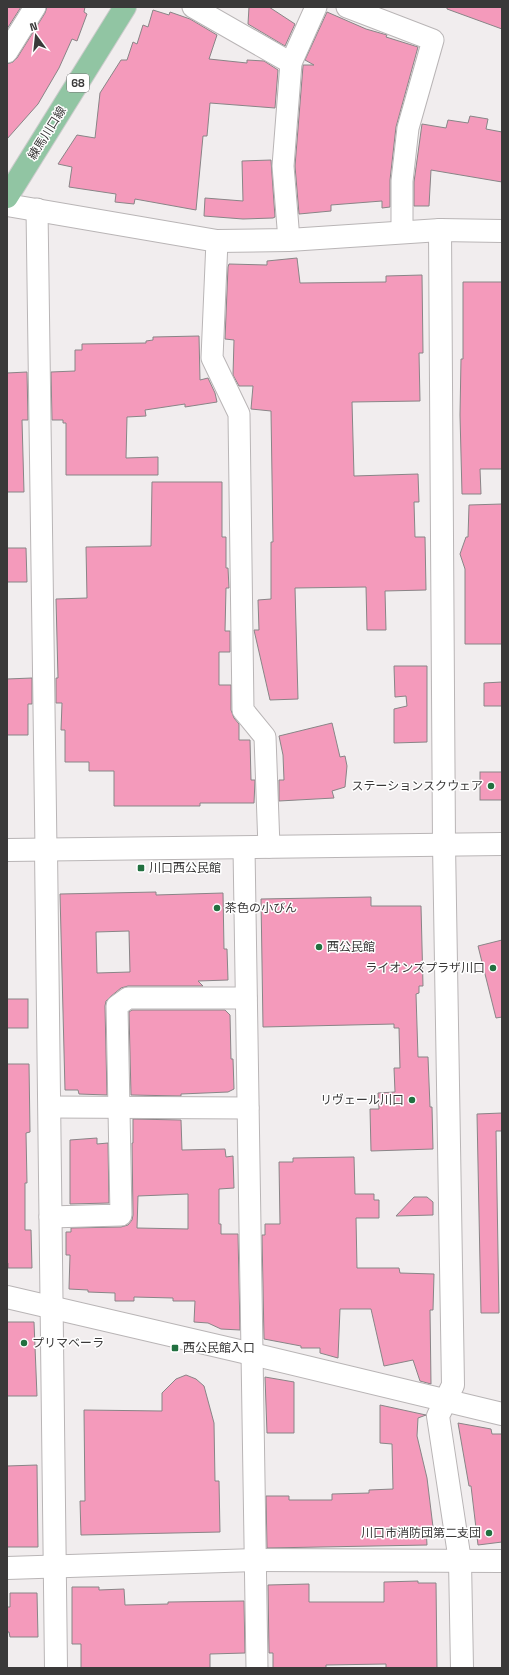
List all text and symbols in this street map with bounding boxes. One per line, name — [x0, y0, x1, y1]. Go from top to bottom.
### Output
north arrow — [16, 16, 56, 56]
text: N — [28, 19, 39, 34]
road number: 68 — [67, 74, 89, 92]
street label: 練馬川口線 — [24, 103, 70, 163]
place label: ステーションスクウェア — [351, 778, 483, 794]
marker: ステーションスクウェア — [486, 781, 496, 791]
place label: 川口西公民館 — [149, 860, 221, 876]
marker: 川口西公民館 — [136, 863, 146, 873]
place label: 茶色の小びん — [225, 900, 297, 916]
marker: 茶色の小びん — [212, 903, 222, 913]
place label: 西公民館 — [327, 939, 375, 955]
marker: 西公民館 — [314, 942, 324, 952]
place label: ライオンズプラザ川口 — [365, 960, 485, 976]
marker: ライオンズプラザ川口 — [488, 963, 498, 973]
place label: リヴェール川口 — [320, 1092, 404, 1108]
marker: リヴェール川口 — [407, 1095, 417, 1105]
place label: プリマベーラ — [32, 1335, 104, 1351]
marker: プリマベーラ — [19, 1338, 29, 1348]
place label: 西公民館入口 — [183, 1340, 255, 1356]
marker: 西公民館入口 — [170, 1343, 180, 1353]
place label: 川口市消防団第二支団 — [361, 1525, 481, 1541]
marker: 川口市消防団第二支団 — [484, 1528, 494, 1538]

